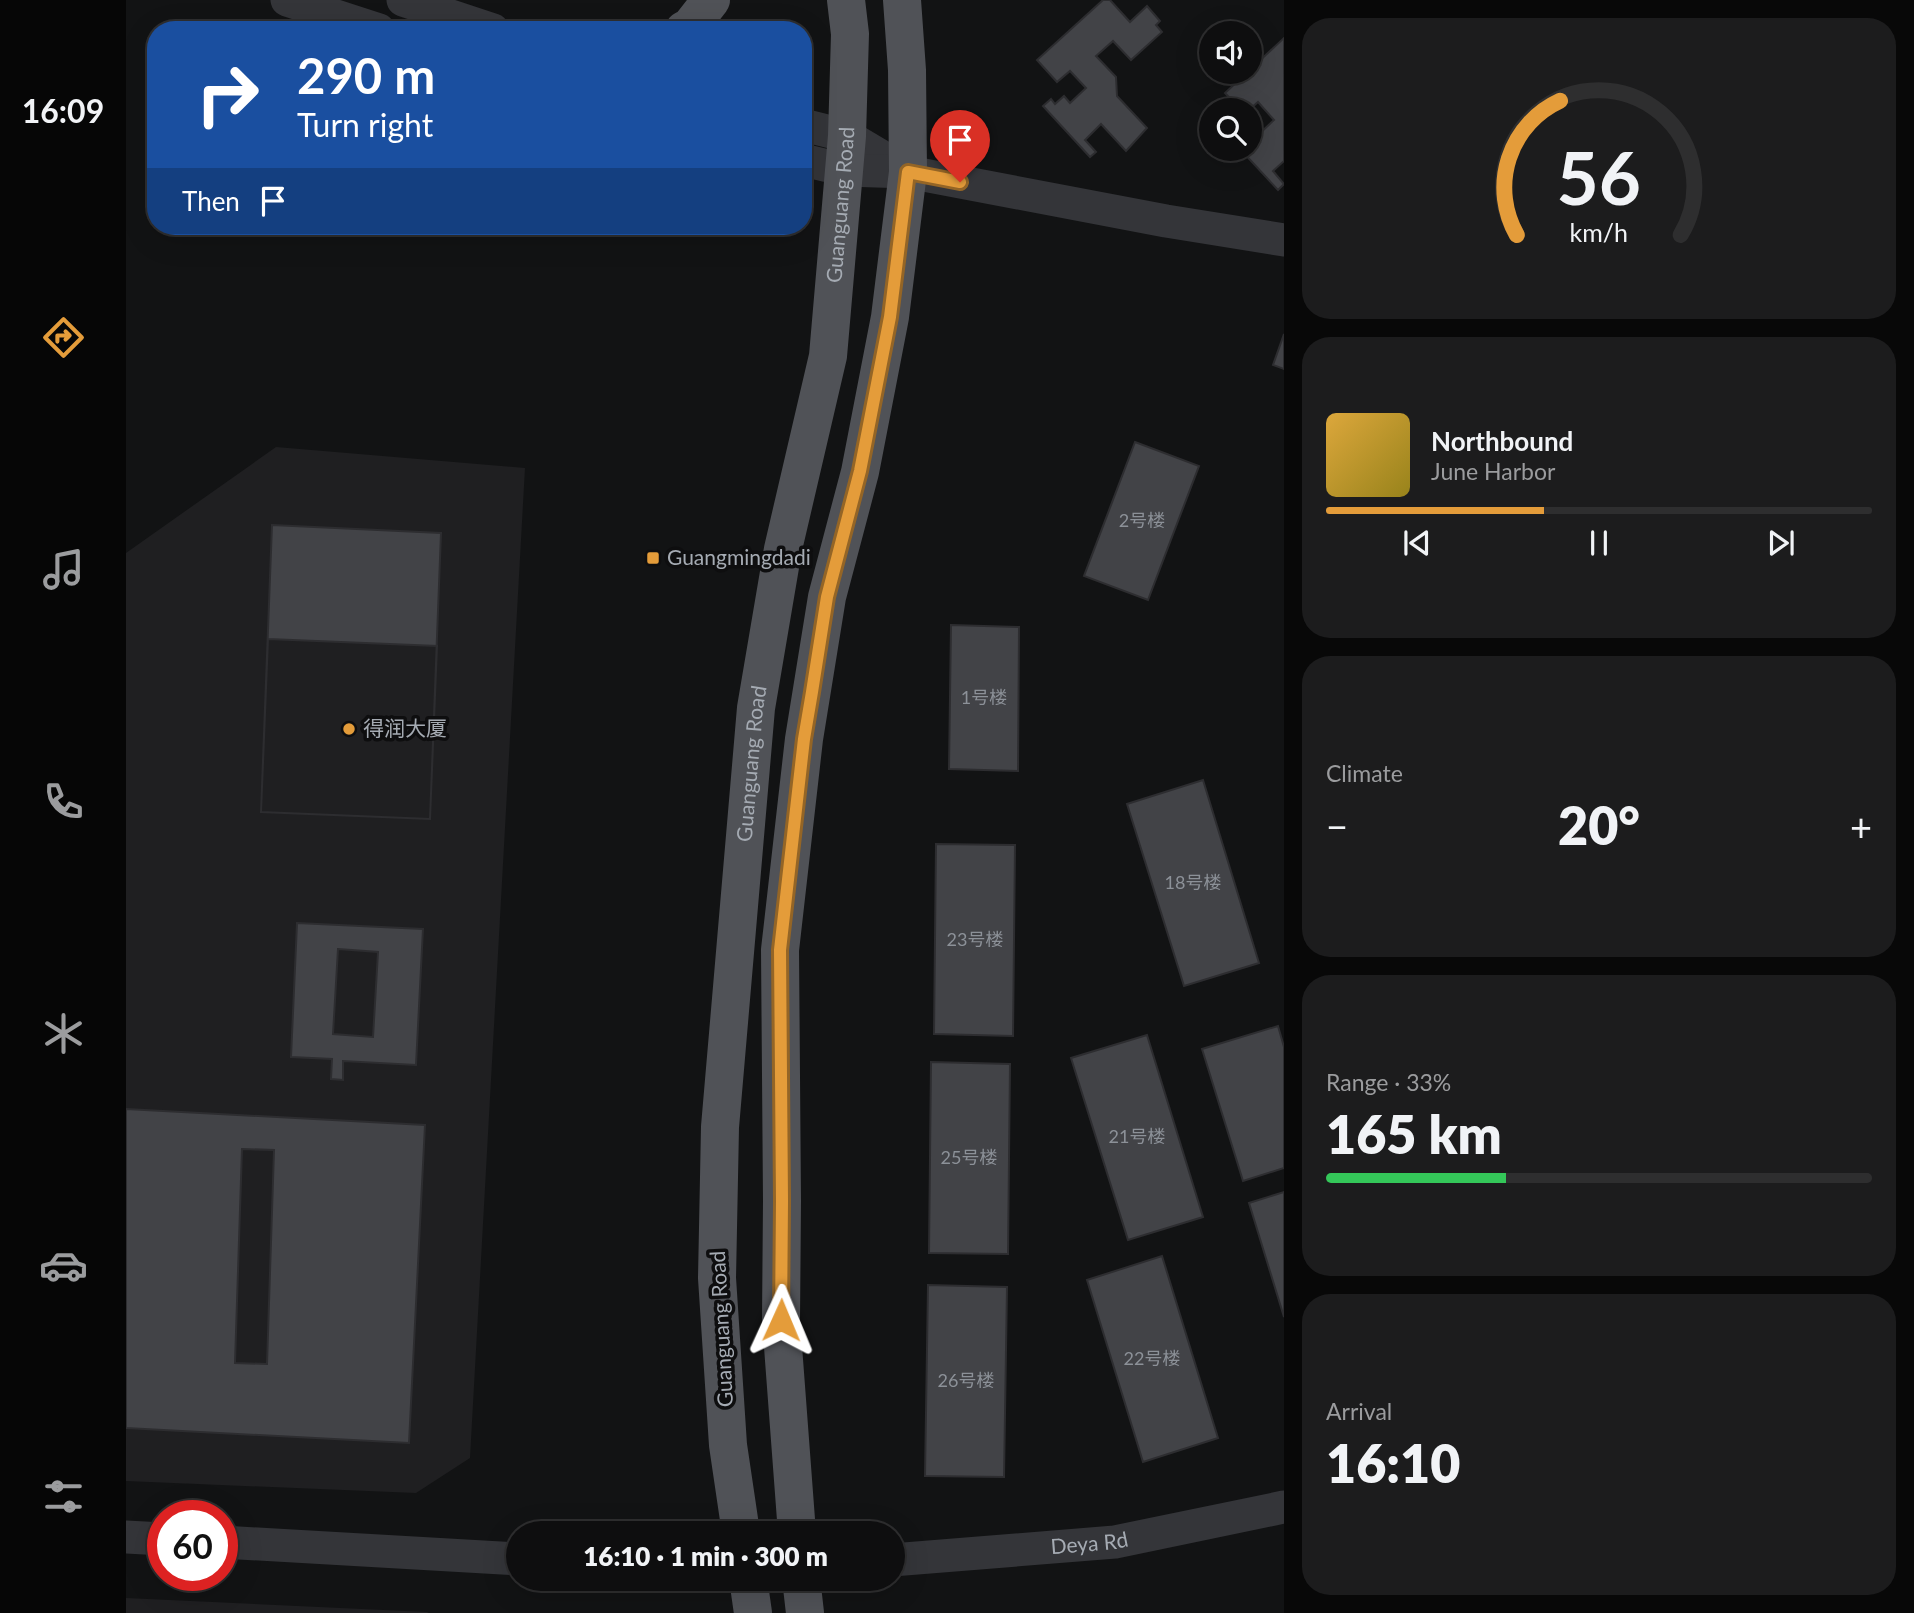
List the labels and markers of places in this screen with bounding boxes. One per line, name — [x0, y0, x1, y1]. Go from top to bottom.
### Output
pin — [930, 110, 990, 182]
place label: Guangmingdadi — [667, 544, 811, 569]
marker: Guangmingdadi — [645, 550, 661, 566]
place label: 得润大厦 — [363, 715, 447, 740]
marker: 得润大厦 — [341, 721, 357, 737]

